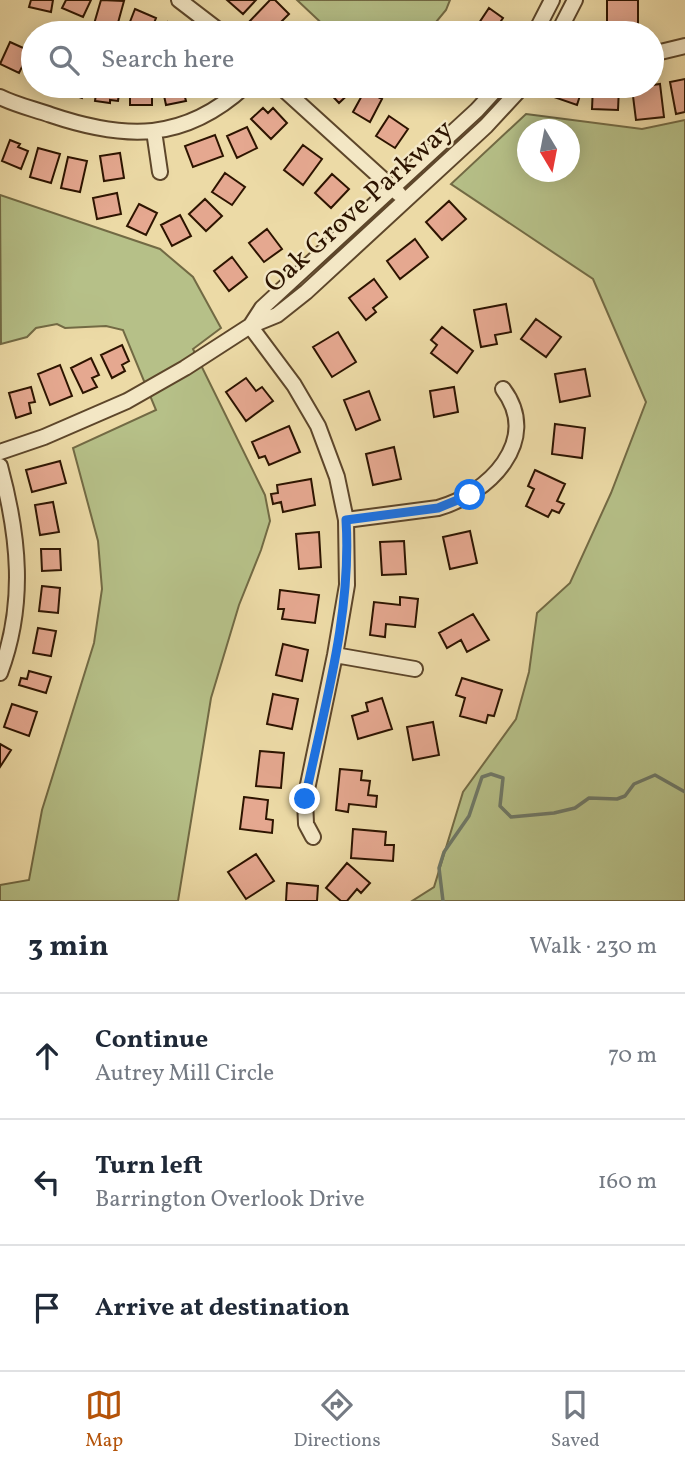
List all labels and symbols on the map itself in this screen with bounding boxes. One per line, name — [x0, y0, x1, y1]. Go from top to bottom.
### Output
street label: Oak Grove Parkway — [256, 111, 462, 303]
north arrow — [517, 119, 580, 182]
route start — [454, 479, 485, 510]
route end — [289, 783, 320, 814]

